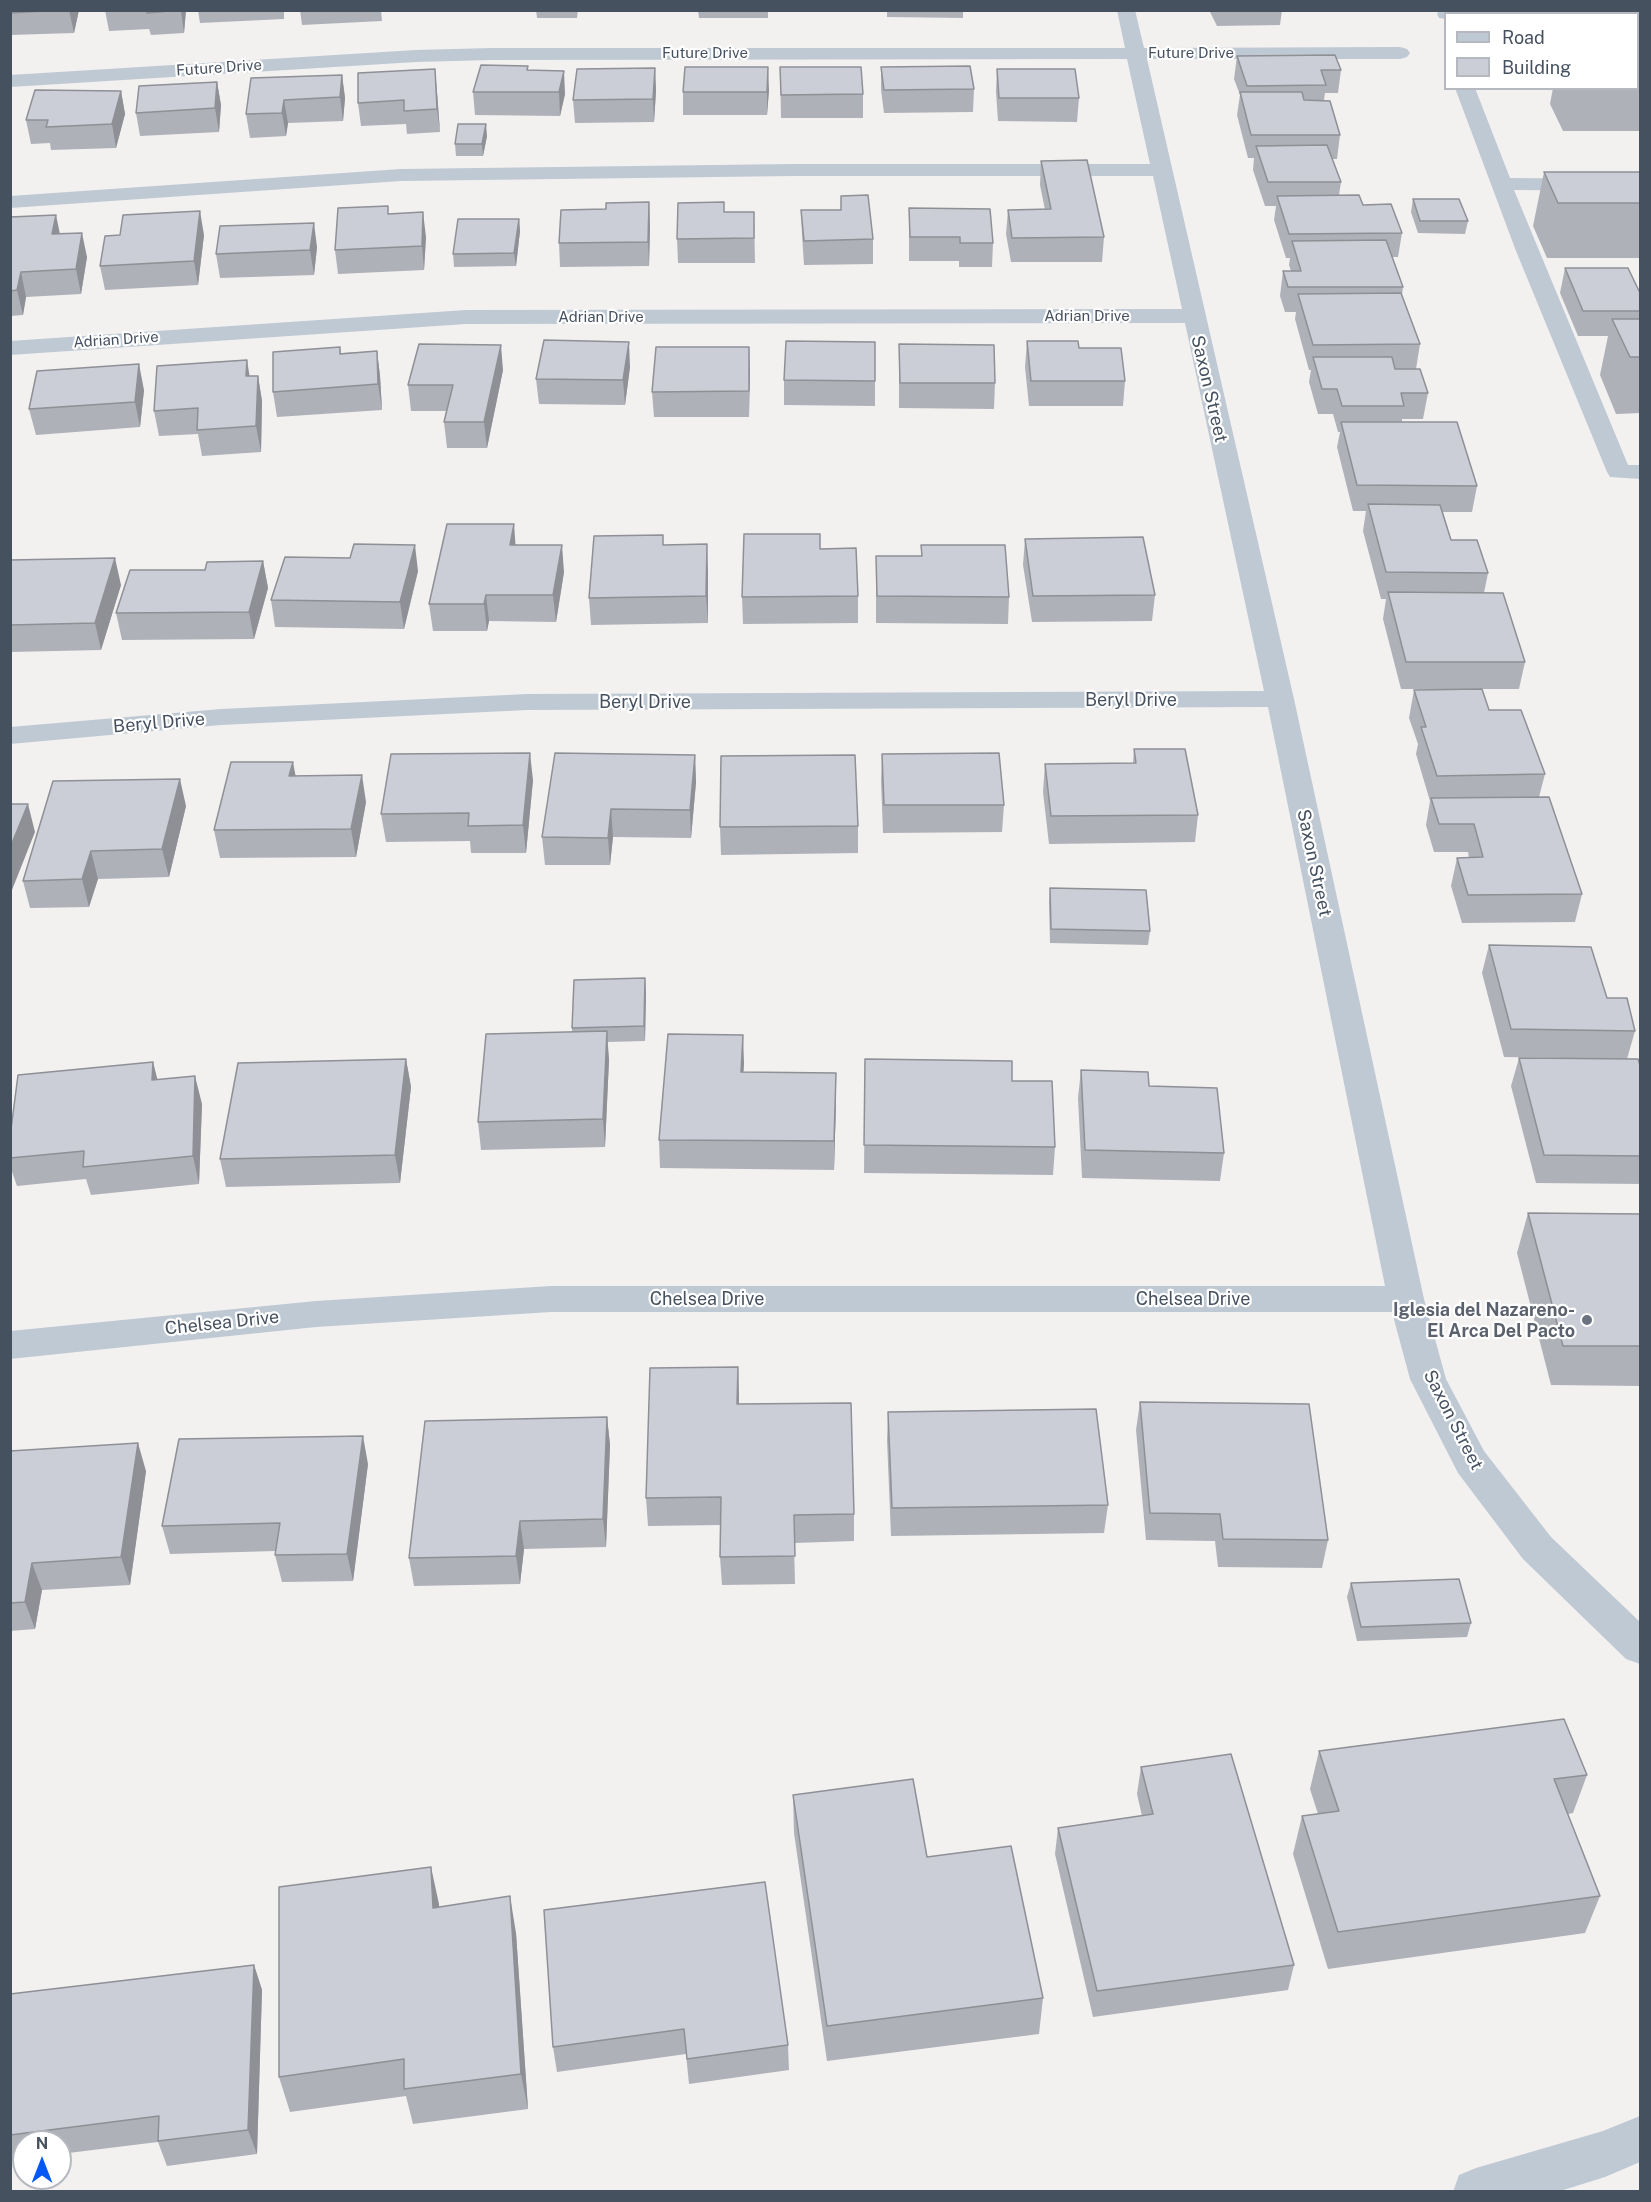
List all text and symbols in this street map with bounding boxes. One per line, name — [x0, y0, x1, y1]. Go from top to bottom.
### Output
legend — [1444, 12, 1639, 90]
text: Road — [1502, 27, 1545, 48]
street label: Future Drive — [662, 44, 748, 62]
street label: Future Drive — [1148, 44, 1234, 62]
street label: Future Drive — [176, 56, 262, 80]
text: Building — [1502, 57, 1571, 78]
street label: Adrian Drive — [1044, 307, 1130, 325]
street label: Adrian Drive — [558, 308, 644, 326]
street label: Adrian Drive — [73, 328, 159, 352]
street label: Saxon Street — [1186, 333, 1232, 445]
street label: Beryl Drive — [1085, 689, 1177, 711]
street label: Beryl Drive — [599, 691, 691, 713]
street label: Beryl Drive — [112, 708, 206, 738]
street label: Saxon Street — [1292, 807, 1336, 919]
street label: Chelsea Drive — [650, 1288, 764, 1310]
street label: Chelsea Drive — [1136, 1288, 1250, 1310]
place label: Iglesia del Nazareno- El Arca Del Pacto — [1393, 1299, 1575, 1342]
street label: Chelsea Drive — [164, 1306, 280, 1340]
marker: Iglesia del Nazareno- El Arca Del Pacto — [1580, 1313, 1594, 1327]
street label: Saxon Street — [1419, 1366, 1487, 1474]
north arrow — [12, 2130, 72, 2190]
text: N — [36, 2134, 48, 2153]

